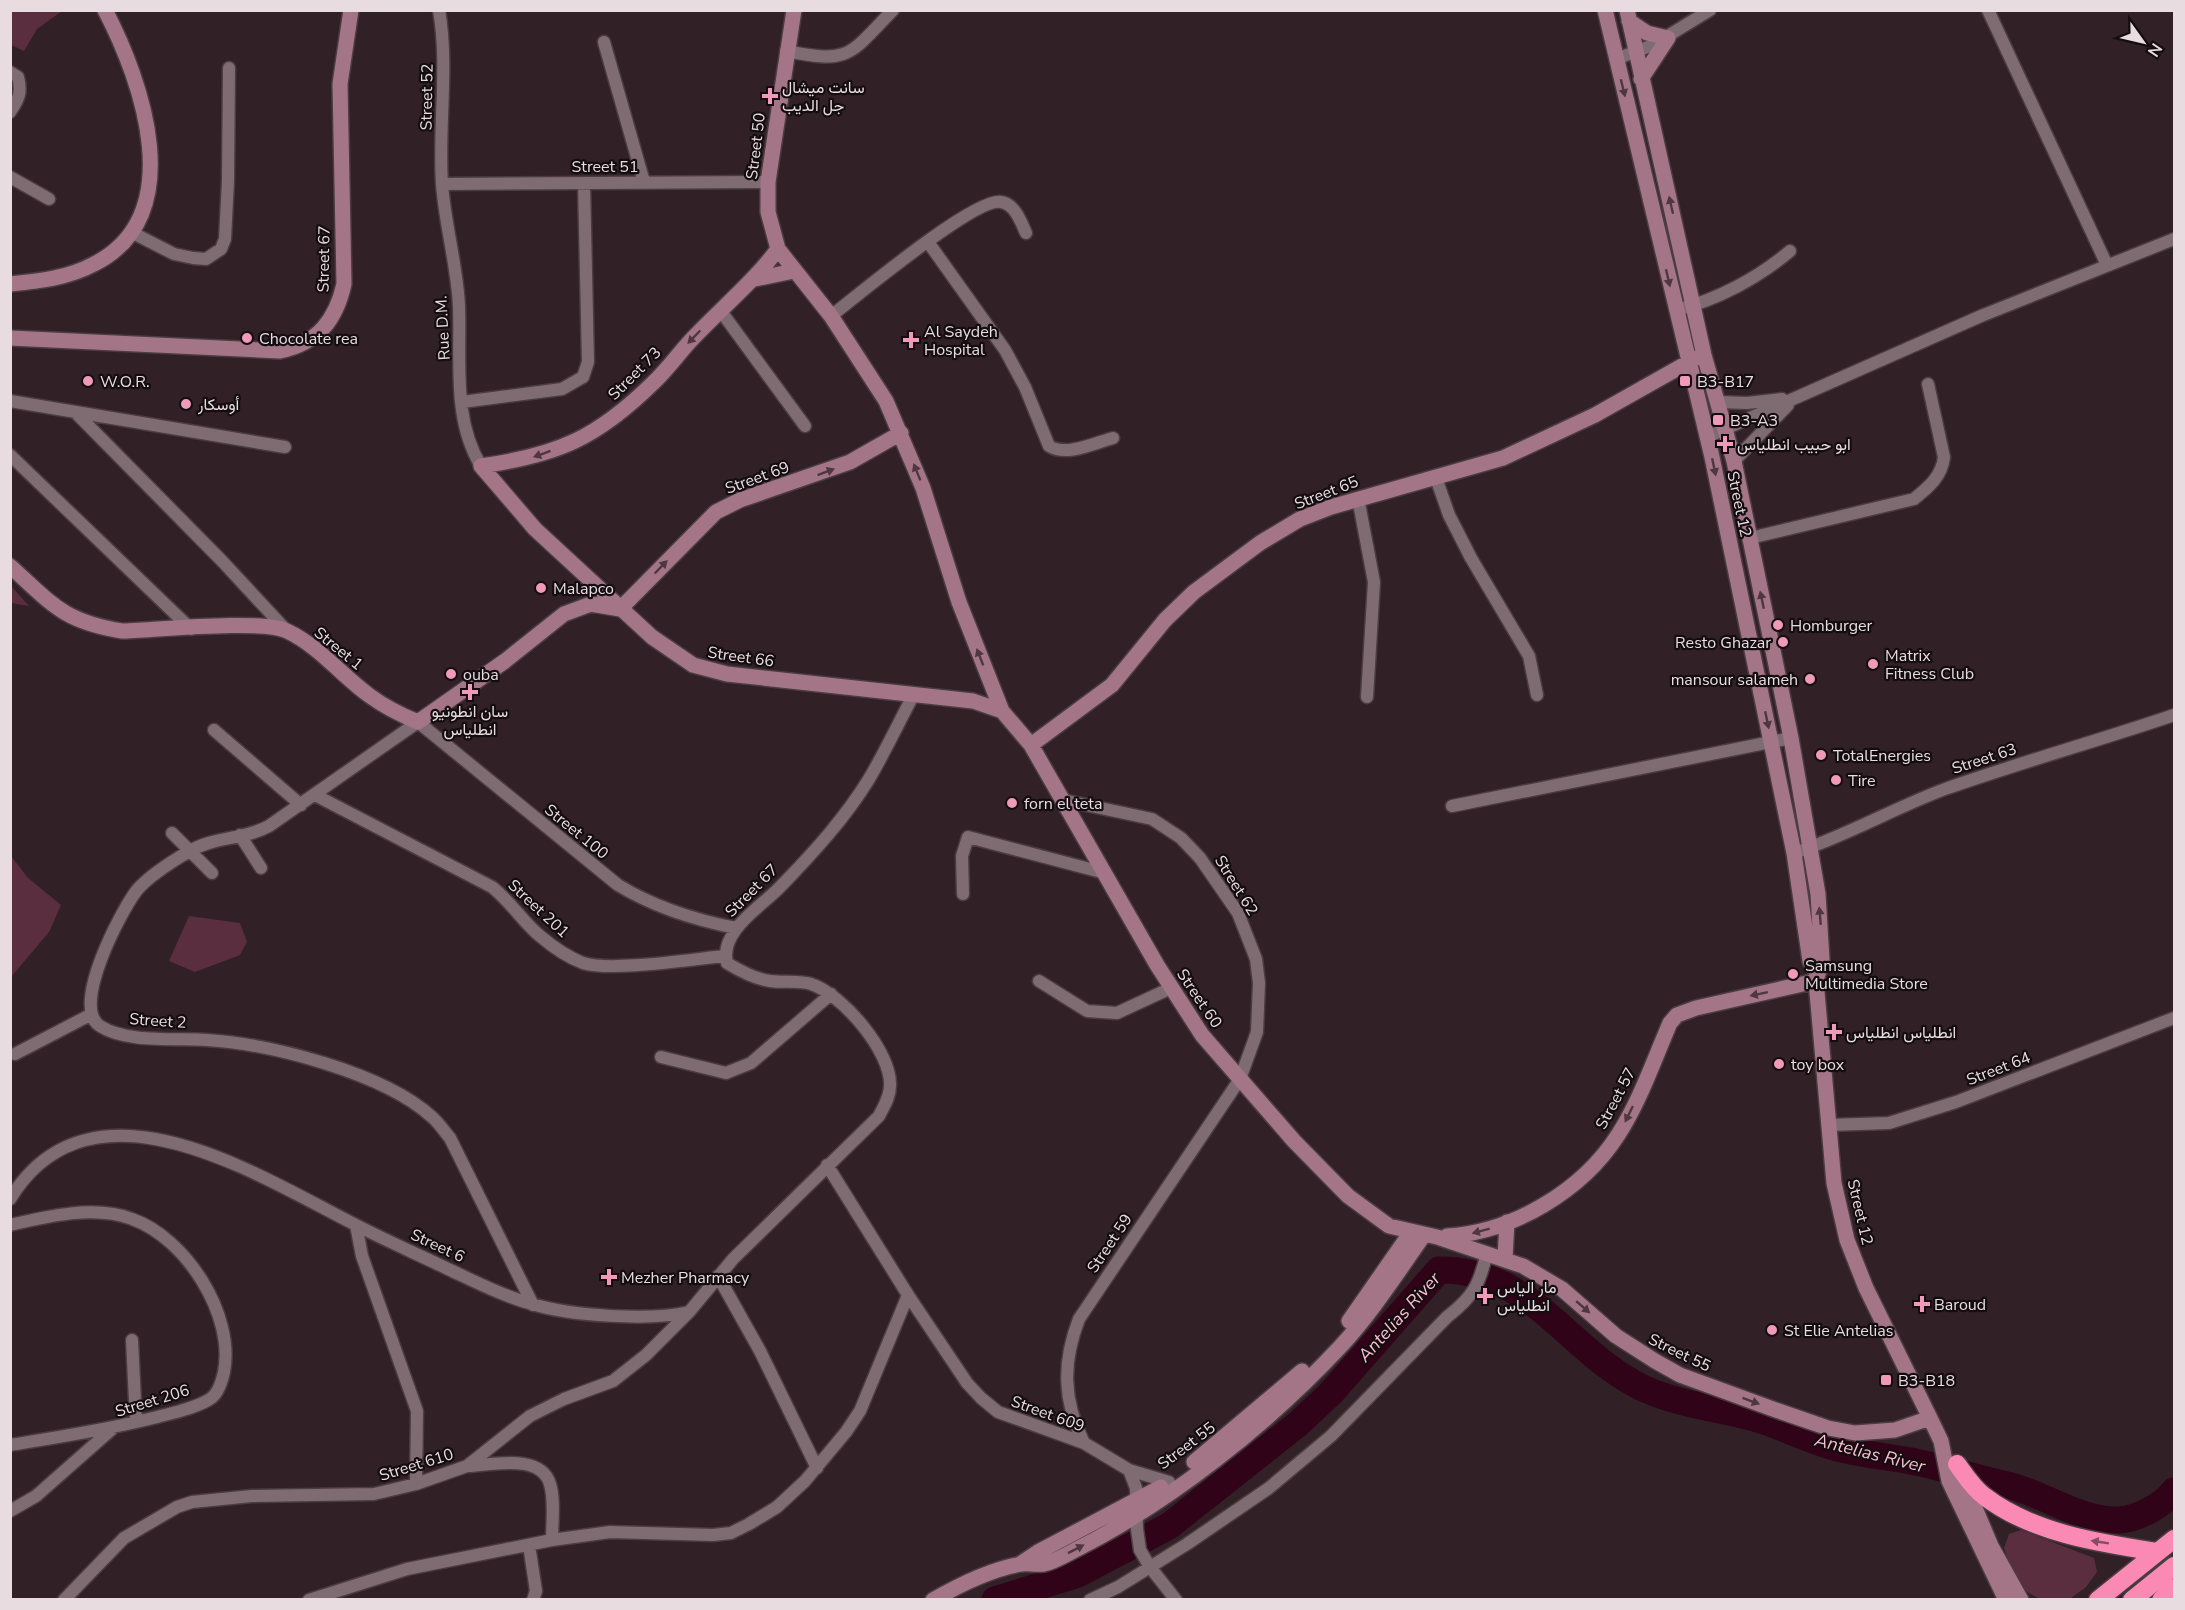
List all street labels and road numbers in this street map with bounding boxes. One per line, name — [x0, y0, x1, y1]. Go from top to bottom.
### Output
street label: Street 52 — [415, 63, 439, 131]
street label: Street 50 — [741, 112, 771, 181]
street label: Street 51 — [572, 156, 638, 178]
street label: Street 67 — [312, 225, 336, 293]
street label: Rue D.M. — [430, 295, 456, 361]
street label: Street 73 — [603, 342, 666, 405]
street label: Street 69 — [722, 456, 793, 500]
street label: Street 12 — [1721, 469, 1757, 539]
street label: Street 65 — [1291, 471, 1362, 515]
street label: Street 1 — [309, 622, 368, 675]
street label: Street 66 — [706, 641, 776, 673]
street label: Street 63 — [1949, 738, 2020, 780]
street label: Street 100 — [540, 799, 613, 864]
street label: Street 62 — [1209, 851, 1263, 920]
street label: Street 67 — [720, 859, 783, 922]
street label: Street 201 — [503, 875, 574, 943]
street label: Street 60 — [1171, 965, 1227, 1032]
street label: Street 2 — [129, 1008, 187, 1034]
street label: Street 64 — [1963, 1047, 2034, 1091]
street label: Street 57 — [1590, 1064, 1641, 1133]
street label: Street 12 — [1842, 1177, 1878, 1247]
street label: Street 59 — [1082, 1210, 1138, 1277]
street label: Street 6 — [407, 1224, 468, 1268]
street label: Street 55 — [1645, 1328, 1714, 1377]
street label: Street 206 — [112, 1379, 192, 1423]
street label: Street 609 — [1008, 1391, 1087, 1437]
street label: Street 55 — [1153, 1417, 1220, 1475]
street label: Street 610 — [376, 1443, 456, 1487]

